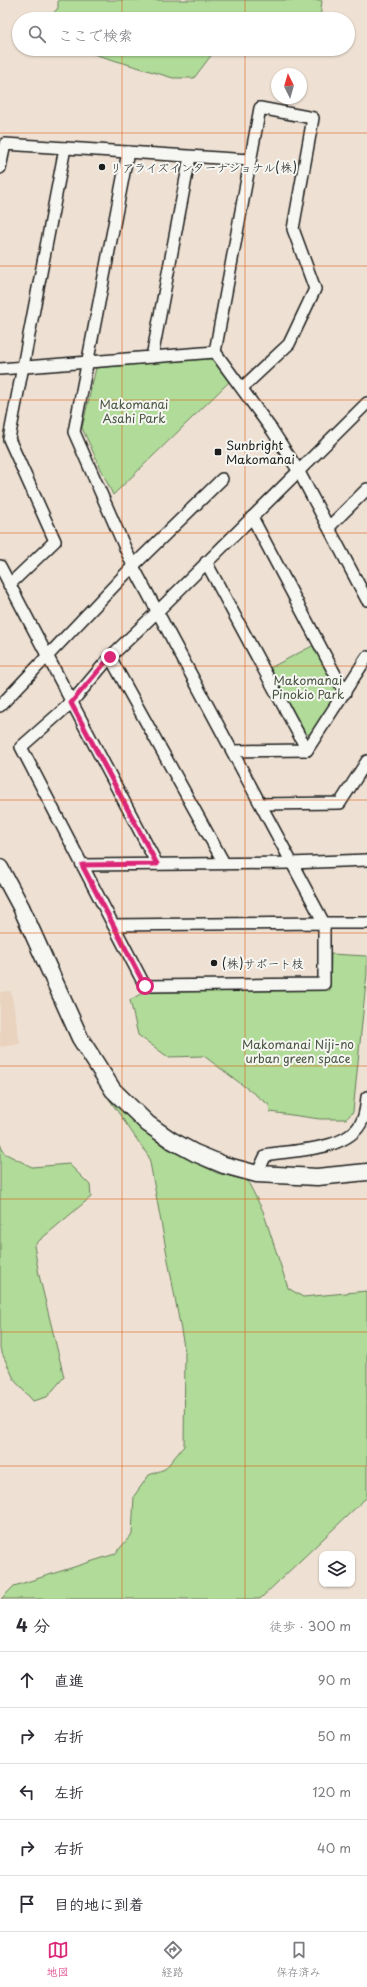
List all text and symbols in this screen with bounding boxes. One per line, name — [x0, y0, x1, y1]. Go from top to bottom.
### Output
search box — [12, 12, 355, 56]
icon: search — [26, 23, 48, 45]
text: ここで検索 — [58, 23, 133, 46]
north arrow — [271, 68, 307, 104]
place label: リアライズインターナショナル(株) — [110, 158, 297, 176]
marker: リアライズインターナショナル(株) — [97, 162, 107, 172]
park label: Makomanai Asahi Park — [100, 395, 168, 427]
place label: Sunbright Makomanai — [226, 436, 295, 468]
marker: Sunbright Makomanai — [213, 447, 223, 457]
route end — [101, 648, 119, 666]
park label: Makomanai Pinokio Park — [272, 671, 344, 703]
place label: (株)サポート枝 — [222, 954, 303, 972]
marker: (株)サポート枝 — [209, 958, 219, 968]
route start — [136, 977, 154, 995]
park label: Makomanai Niji-no urban green space — [242, 1035, 354, 1067]
map controls — [319, 1551, 355, 1587]
button: layers — [319, 1551, 355, 1587]
text: 4 分 — [16, 1612, 50, 1638]
text: 徒歩 · 300 m — [270, 1616, 351, 1635]
text: 直進 — [54, 1668, 84, 1691]
icon: ahead — [16, 1669, 38, 1691]
text: 90 m — [318, 1670, 351, 1689]
text: 右折 — [54, 1724, 84, 1747]
icon: right — [16, 1725, 38, 1747]
text: 50 m — [317, 1726, 351, 1745]
text: 左折 — [54, 1780, 84, 1803]
icon: left — [16, 1781, 38, 1803]
text: 120 m — [312, 1782, 351, 1801]
text: 右折 — [54, 1836, 84, 1859]
icon: right — [16, 1837, 38, 1859]
text: 40 m — [317, 1838, 351, 1857]
text: 目的地に到着 — [54, 1892, 144, 1915]
icon: arrive — [16, 1893, 38, 1915]
tab: 地図 — [47, 1939, 69, 1980]
tab: 経路 — [162, 1939, 184, 1980]
tab: 保存済み — [277, 1939, 321, 1980]

